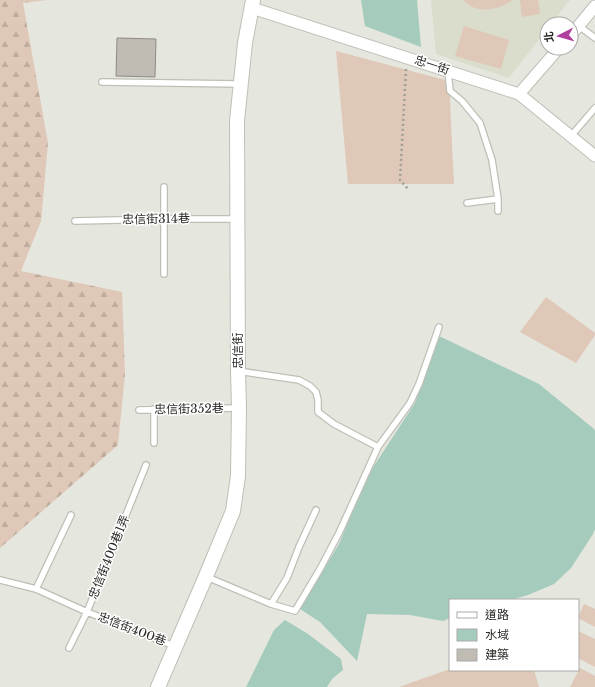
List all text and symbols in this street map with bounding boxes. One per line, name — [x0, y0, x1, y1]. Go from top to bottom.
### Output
north arrow — [539, 16, 579, 56]
text: 北 — [542, 31, 557, 43]
street label: 忠一街 — [413, 52, 452, 77]
street label: 忠信街314巷 — [122, 210, 190, 227]
street label: 忠信街 — [230, 333, 245, 369]
street label: 忠信街352巷 — [154, 400, 224, 417]
street label: 忠信街400巷1弄 — [85, 513, 132, 601]
legend — [449, 599, 579, 671]
text: 道路 — [485, 607, 509, 622]
street label: 忠信街400巷 — [96, 609, 169, 648]
text: 水域 — [485, 627, 509, 642]
text: 建築 — [485, 647, 509, 662]

